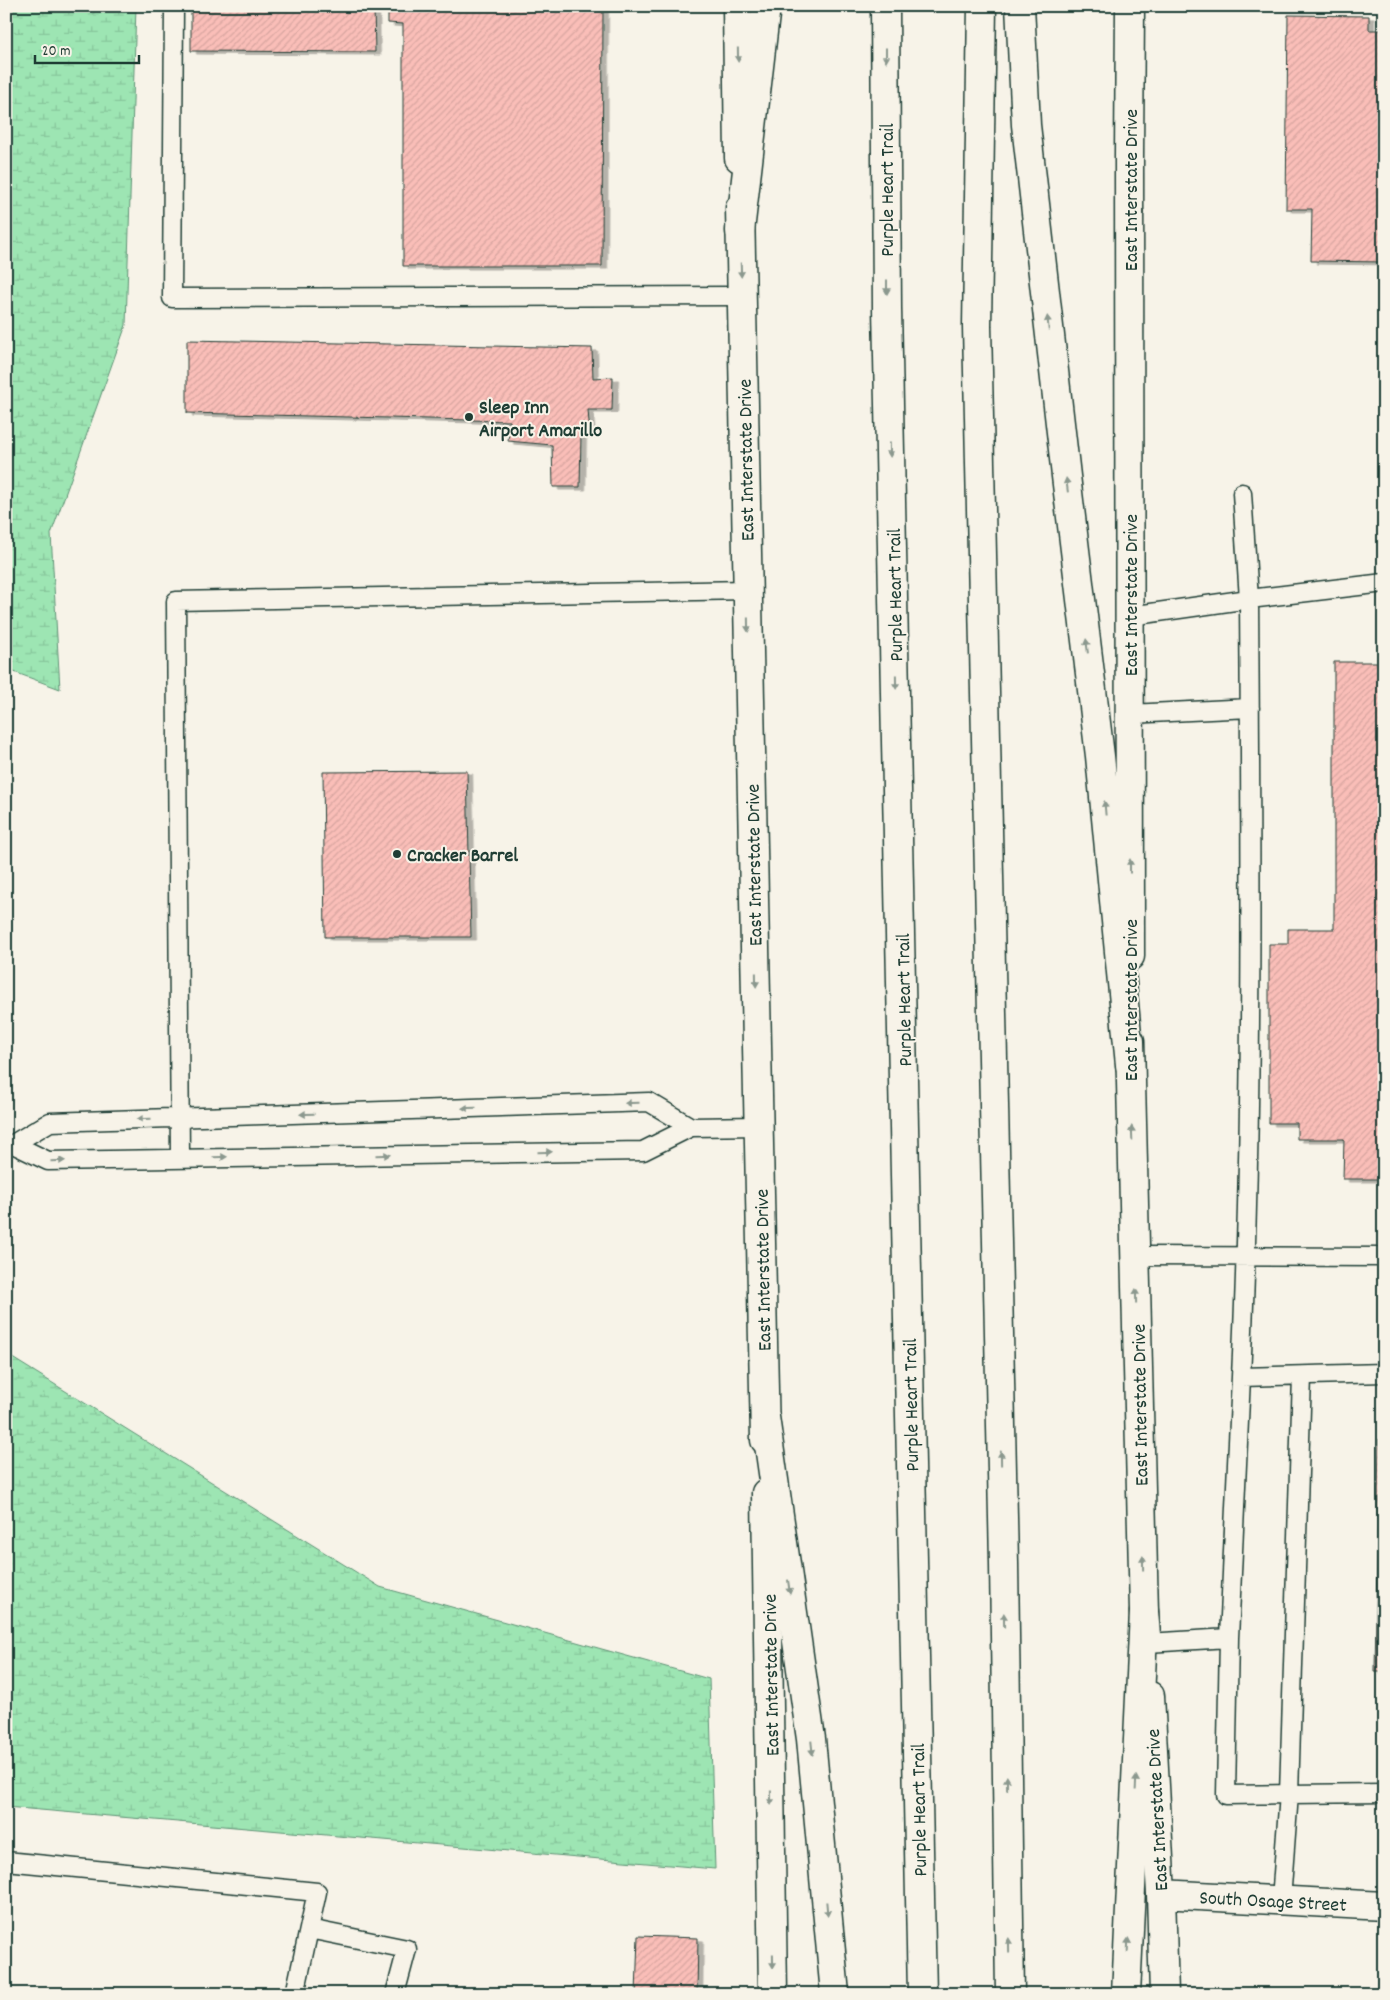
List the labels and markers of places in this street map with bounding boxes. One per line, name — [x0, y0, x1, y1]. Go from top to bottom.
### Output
place label: Sleep Inn Airport Amarillo — [479, 395, 602, 446]
marker: Sleep Inn Airport Amarillo — [463, 411, 475, 423]
place label: Cracker Barrel — [407, 843, 518, 871]
marker: Cracker Barrel — [391, 848, 403, 860]

